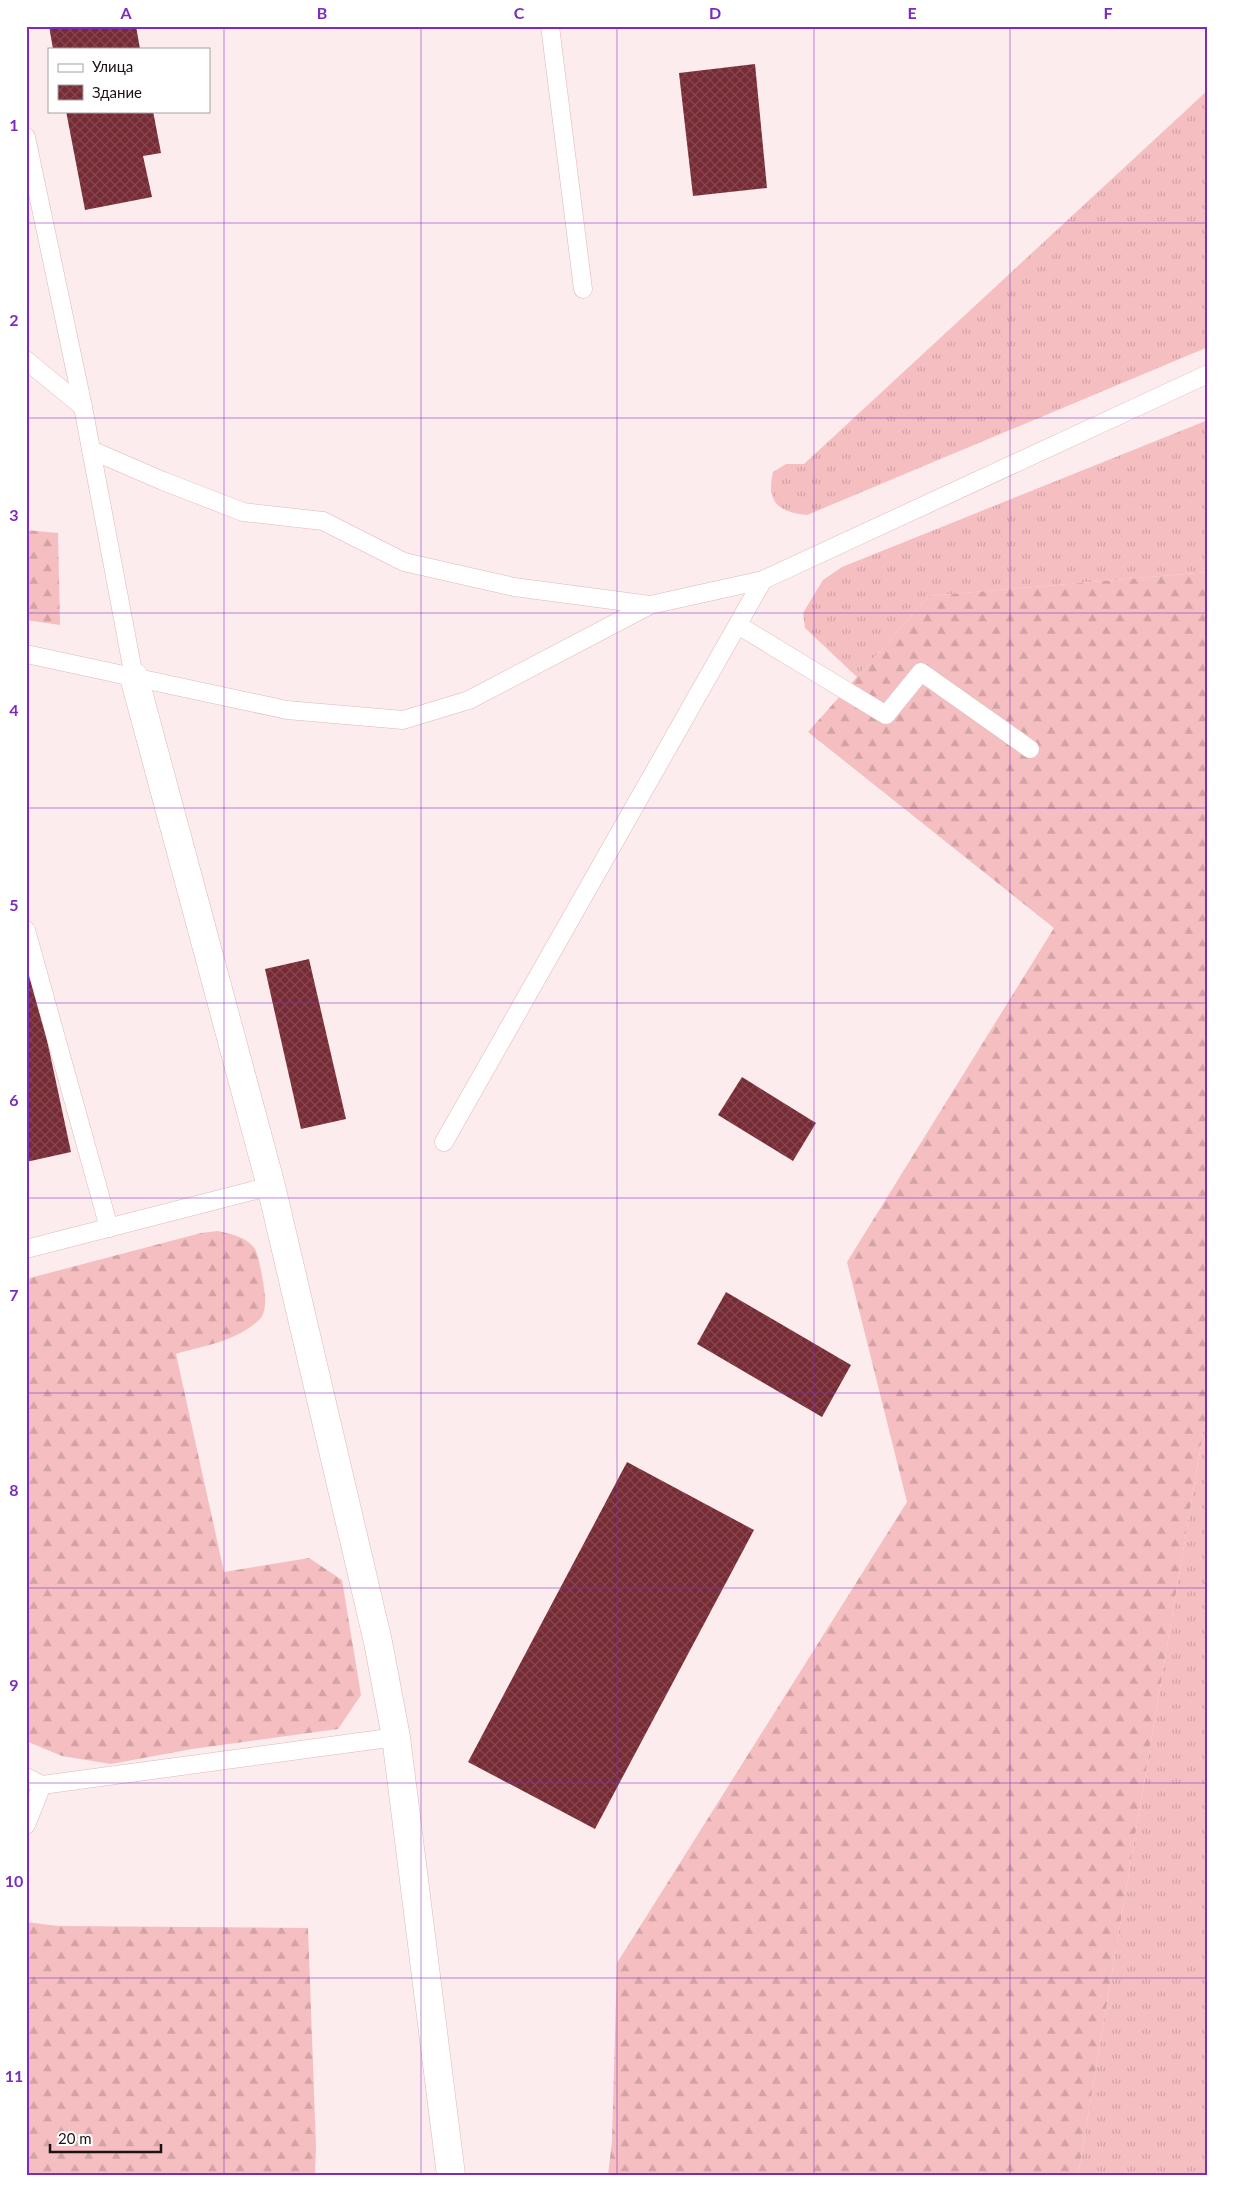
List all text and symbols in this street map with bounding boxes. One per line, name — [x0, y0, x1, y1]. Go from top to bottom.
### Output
text: A — [119, 3, 132, 22]
text: B — [317, 3, 327, 22]
text: C — [514, 3, 525, 22]
text: D — [709, 3, 721, 22]
text: E — [907, 3, 917, 22]
text: F — [1103, 3, 1113, 22]
legend — [48, 48, 210, 112]
text: Улица — [92, 57, 133, 75]
text: Здание — [92, 83, 142, 101]
text: 1 — [9, 115, 19, 134]
text: 2 — [9, 310, 19, 329]
text: 3 — [9, 505, 19, 524]
text: 4 — [9, 700, 19, 719]
text: 5 — [9, 895, 19, 914]
text: 6 — [9, 1090, 19, 1109]
text: 7 — [9, 1285, 19, 1304]
text: 8 — [9, 1480, 19, 1499]
text: 9 — [9, 1675, 19, 1694]
text: 10 — [5, 1871, 23, 1890]
text: 11 — [5, 2066, 23, 2085]
scale bar — [50, 2121, 161, 2153]
text: 20 m — [58, 2129, 92, 2147]

